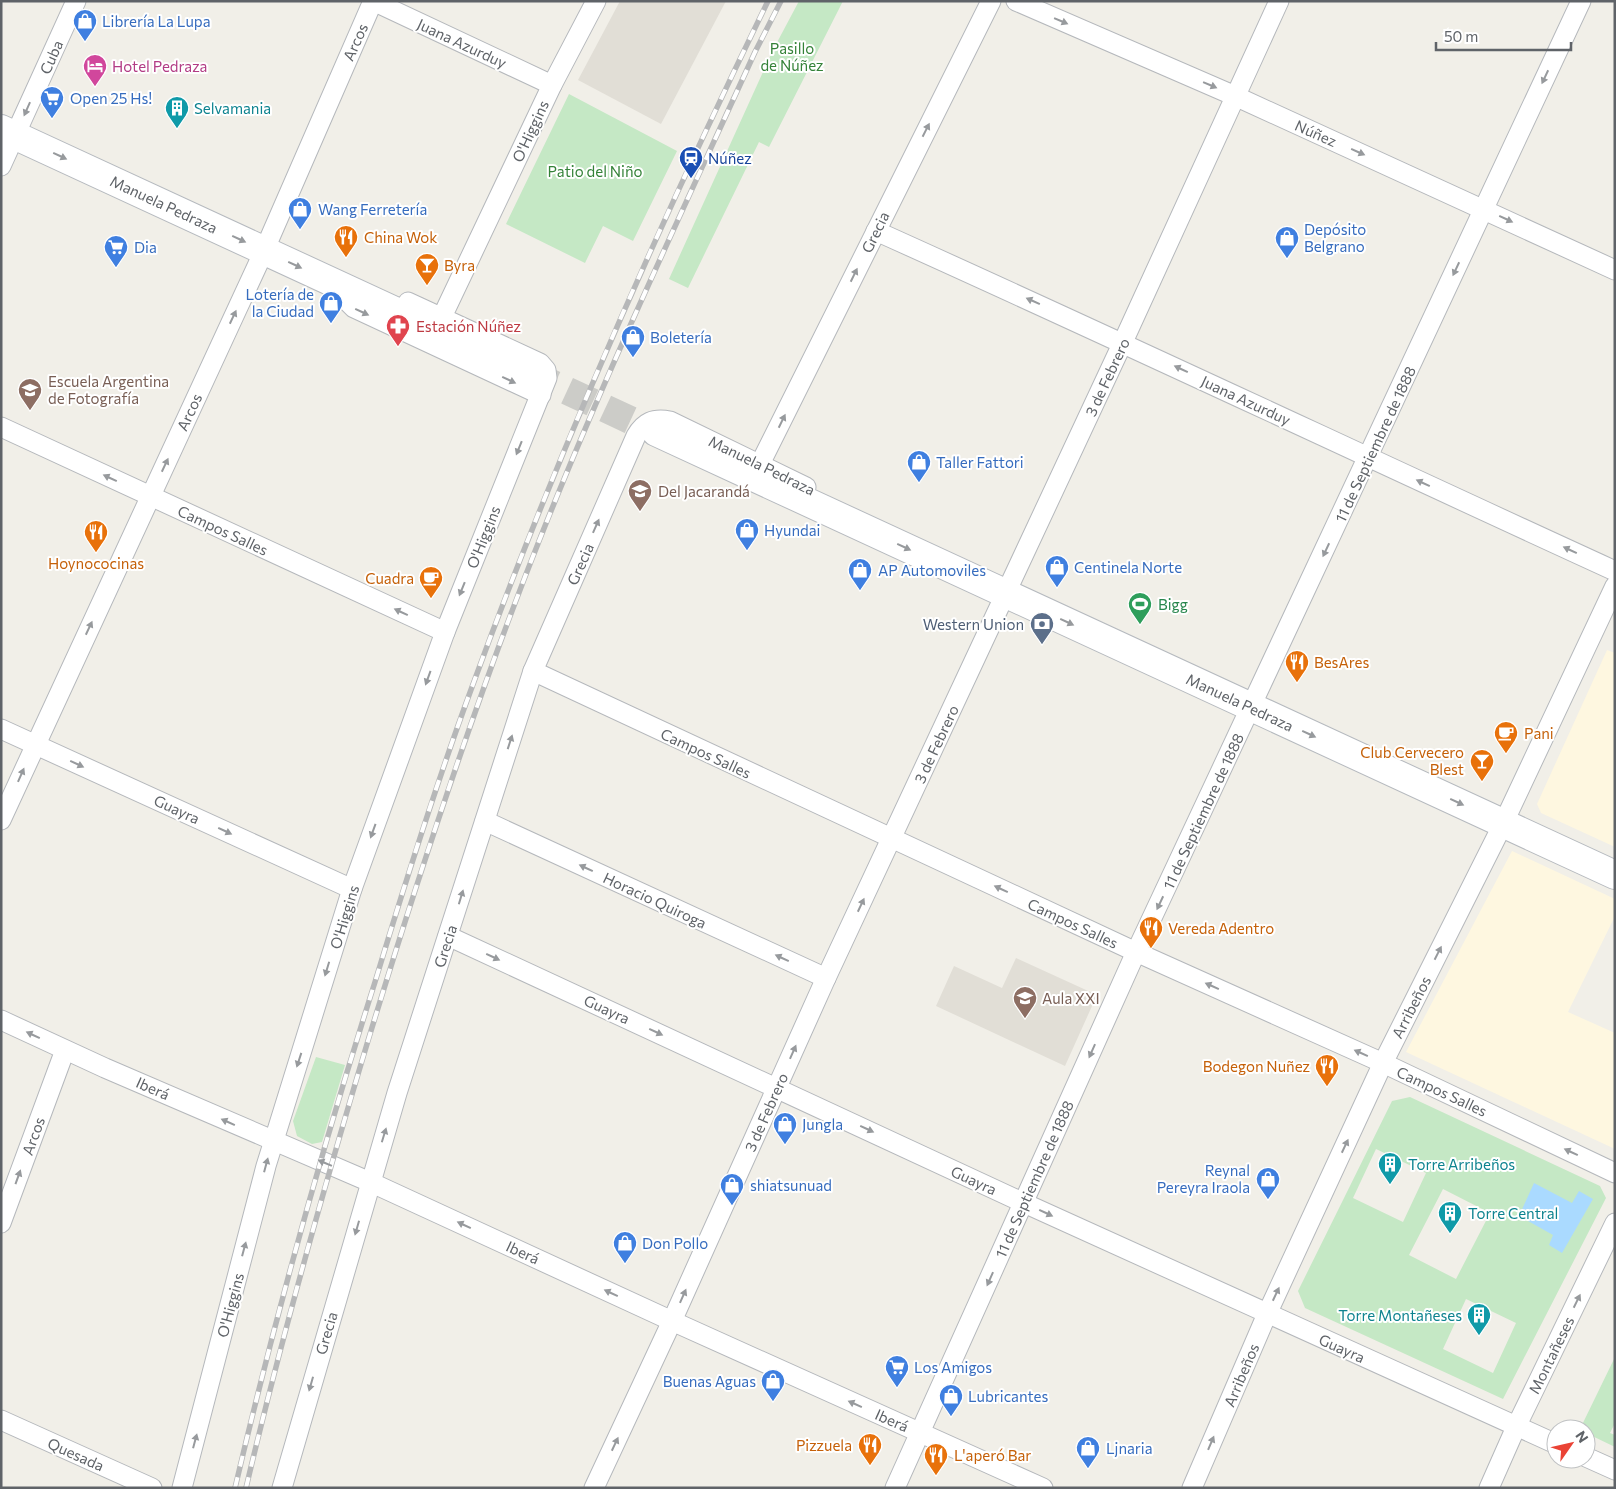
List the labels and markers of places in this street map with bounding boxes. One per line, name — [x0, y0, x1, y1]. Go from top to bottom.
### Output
shop icon: Librería La Lupa — [72, 8, 98, 42]
place label: Librería La Lupa — [102, 12, 211, 30]
hotel icon: Hotel Pedraza — [82, 53, 108, 87]
place label: Hotel Pedraza — [112, 57, 207, 75]
supermarket icon: Open 25 Hs! — [39, 85, 65, 119]
place label: Open 25 Hs! — [70, 89, 152, 107]
building icon: Selvamania — [164, 95, 190, 129]
place label: Selvamania — [194, 99, 271, 117]
station icon: Núñez — [678, 145, 704, 179]
place label: Núñez — [708, 149, 752, 167]
shop icon: Wang Ferretería — [287, 196, 313, 230]
place label: Wang Ferretería — [318, 200, 427, 218]
place label: Depósito Belgrano — [1304, 220, 1366, 255]
restaurant icon: China Wok — [333, 224, 359, 258]
shop icon: Depósito Belgrano — [1274, 225, 1300, 259]
place label: China Wok — [364, 228, 437, 246]
supermarket icon: Dia — [103, 234, 129, 268]
place label: Dia — [134, 238, 157, 256]
bar icon: Byra — [414, 252, 440, 286]
place label: Byra — [444, 256, 475, 274]
place label: Lotería de la Ciudad — [245, 285, 314, 320]
shop icon: Lotería de la Ciudad — [318, 290, 344, 324]
pharmacy icon: Estación Núñez — [385, 313, 411, 347]
place label: Estación Núñez — [416, 317, 521, 335]
shop icon: Boletería — [620, 324, 646, 358]
place label: Boletería — [650, 328, 712, 346]
place label: Escuela Argentina de Fotografía — [48, 372, 169, 407]
school or university icon: Escuela Argentina de Fotografía — [17, 377, 43, 411]
shop icon: Taller Fattori — [906, 449, 932, 483]
place label: Taller Fattori — [936, 453, 1024, 471]
school or university icon: Del Jacarandá — [627, 478, 653, 512]
place label: Del Jacarandá — [658, 482, 750, 500]
shop icon: Hyundai — [734, 517, 760, 551]
restaurant icon: Hoynococinas — [83, 519, 109, 553]
place label: Hyundai — [764, 521, 820, 539]
place label: Hoynococinas — [48, 554, 144, 572]
shop icon: Centinela Norte — [1044, 554, 1070, 588]
shop icon: AP Automoviles — [847, 557, 873, 591]
place label: Centinela Norte — [1074, 558, 1182, 576]
place label: AP Automoviles — [878, 561, 986, 579]
cafe icon: Cuadra — [418, 565, 444, 599]
place label: Cuadra — [365, 569, 414, 587]
sports icon: Bigg — [1127, 591, 1153, 625]
place label: Bigg — [1158, 595, 1188, 613]
bank icon: Western Union — [1029, 611, 1055, 645]
place label: Western Union — [923, 615, 1024, 633]
restaurant icon: BesAres — [1284, 649, 1310, 683]
place label: BesAres — [1314, 653, 1369, 671]
cafe icon: Pani — [1493, 720, 1519, 754]
place label: Pani — [1524, 724, 1554, 742]
place label: Club Cervecero Blest — [1360, 743, 1464, 778]
bar icon: Club Cervecero Blest — [1469, 748, 1495, 782]
restaurant icon: Vereda Adentro — [1138, 915, 1164, 949]
place label: Vereda Adentro — [1168, 919, 1274, 937]
school or university icon: Aula XXI — [1012, 985, 1038, 1019]
place label: Aula XXI — [1042, 989, 1100, 1007]
restaurant icon: Bodegon Nuñez — [1314, 1053, 1340, 1087]
place label: Bodegon Nuñez — [1203, 1057, 1310, 1075]
shop icon: Jungla — [772, 1111, 798, 1145]
place label: Jungla — [802, 1115, 843, 1133]
building icon: Torre Arribeños — [1377, 1151, 1403, 1185]
place label: Torre Arribeños — [1408, 1155, 1515, 1173]
place label: Reynal Pereyra Iraola — [1157, 1161, 1250, 1196]
shop icon: Reynal Pereyra Iraola — [1255, 1166, 1281, 1200]
shop icon: shiatsunuad — [719, 1172, 745, 1206]
place label: shiatsunuad — [750, 1176, 832, 1194]
building icon: Torre Central — [1437, 1200, 1463, 1234]
place label: Torre Central — [1468, 1204, 1558, 1222]
shop icon: Don Pollo — [612, 1230, 638, 1264]
place label: Don Pollo — [642, 1234, 708, 1252]
building icon: Torre Montañeses — [1466, 1302, 1492, 1336]
place label: Torre Montañeses — [1338, 1306, 1462, 1324]
supermarket icon: Los Amigos — [884, 1354, 910, 1388]
place label: Los Amigos — [914, 1358, 992, 1376]
shop icon: Buenas Aguas — [760, 1368, 786, 1402]
place label: Buenas Aguas — [663, 1372, 756, 1390]
shop icon: Lubricantes — [938, 1383, 964, 1417]
place label: Lubricantes — [968, 1387, 1048, 1405]
restaurant icon: Pizzuela — [857, 1432, 883, 1466]
shop icon: Ljnaria — [1075, 1435, 1101, 1469]
place label: Pizzuela — [796, 1436, 852, 1454]
place label: Ljnaria — [1106, 1439, 1153, 1457]
restaurant icon: L'aperó Bar — [923, 1442, 949, 1476]
place label: L'aperó Bar — [954, 1446, 1031, 1464]

